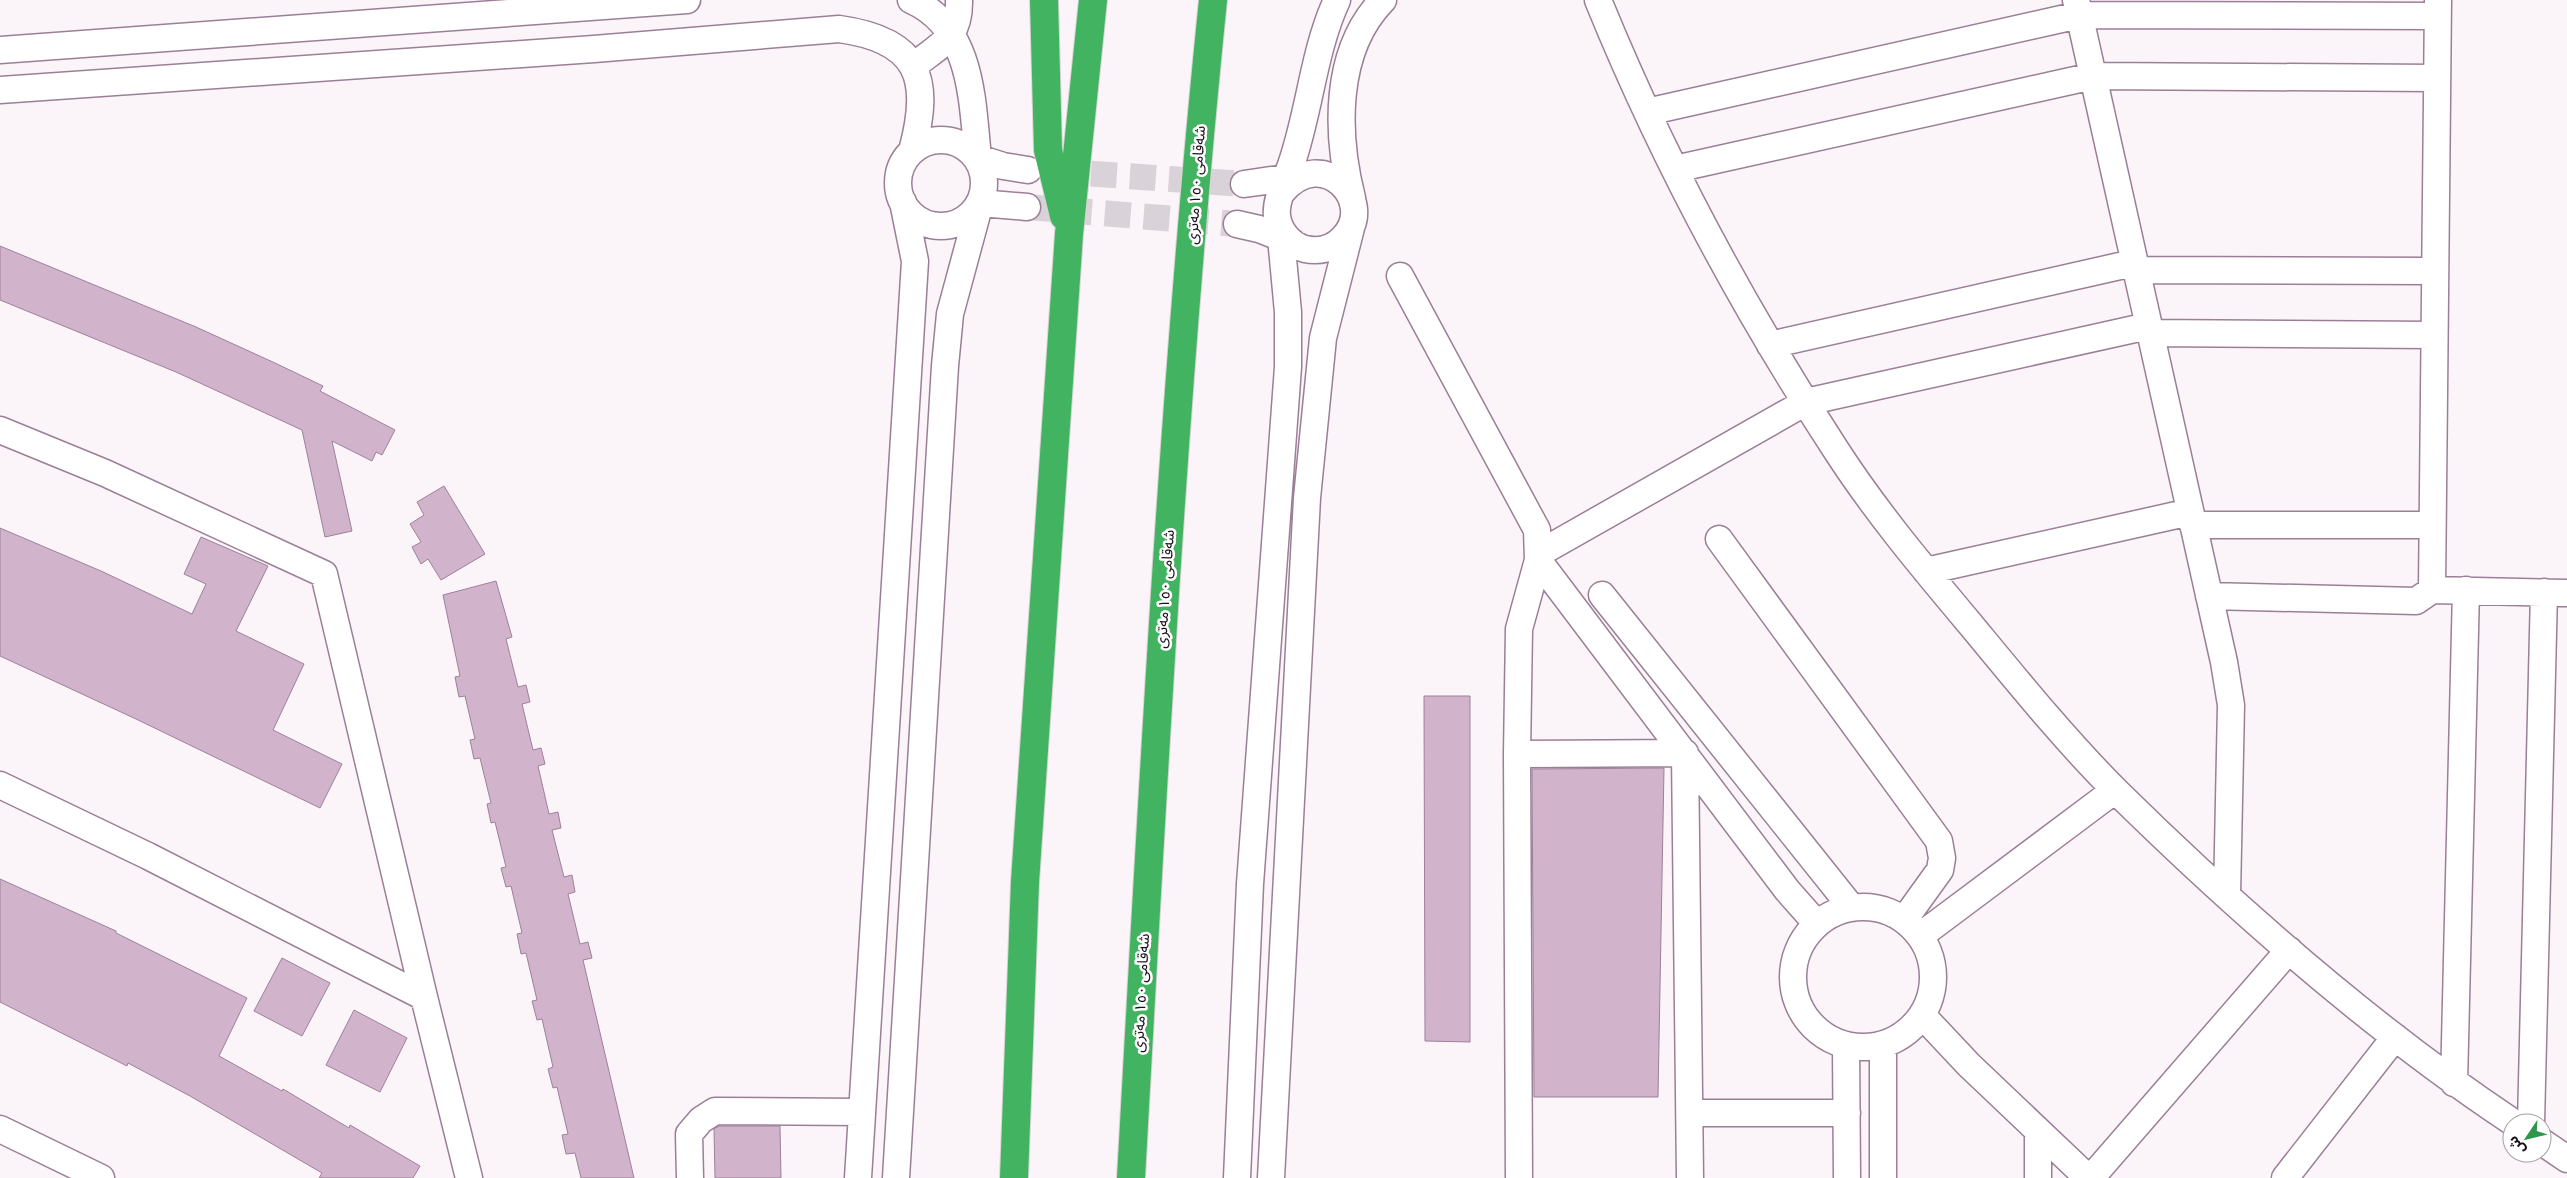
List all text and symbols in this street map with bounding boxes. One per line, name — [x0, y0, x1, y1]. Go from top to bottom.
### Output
street label: شەقامی ١٥٠ مەتری — [1183, 125, 1209, 245]
street label: شەقامی ١٥٠ مەتری — [1152, 529, 1178, 649]
street label: شەقامی ١٥٠ مەتری — [1129, 933, 1153, 1053]
north arrow — [2502, 1113, 2552, 1163]
text: ش — [2504, 1133, 2528, 1158]

